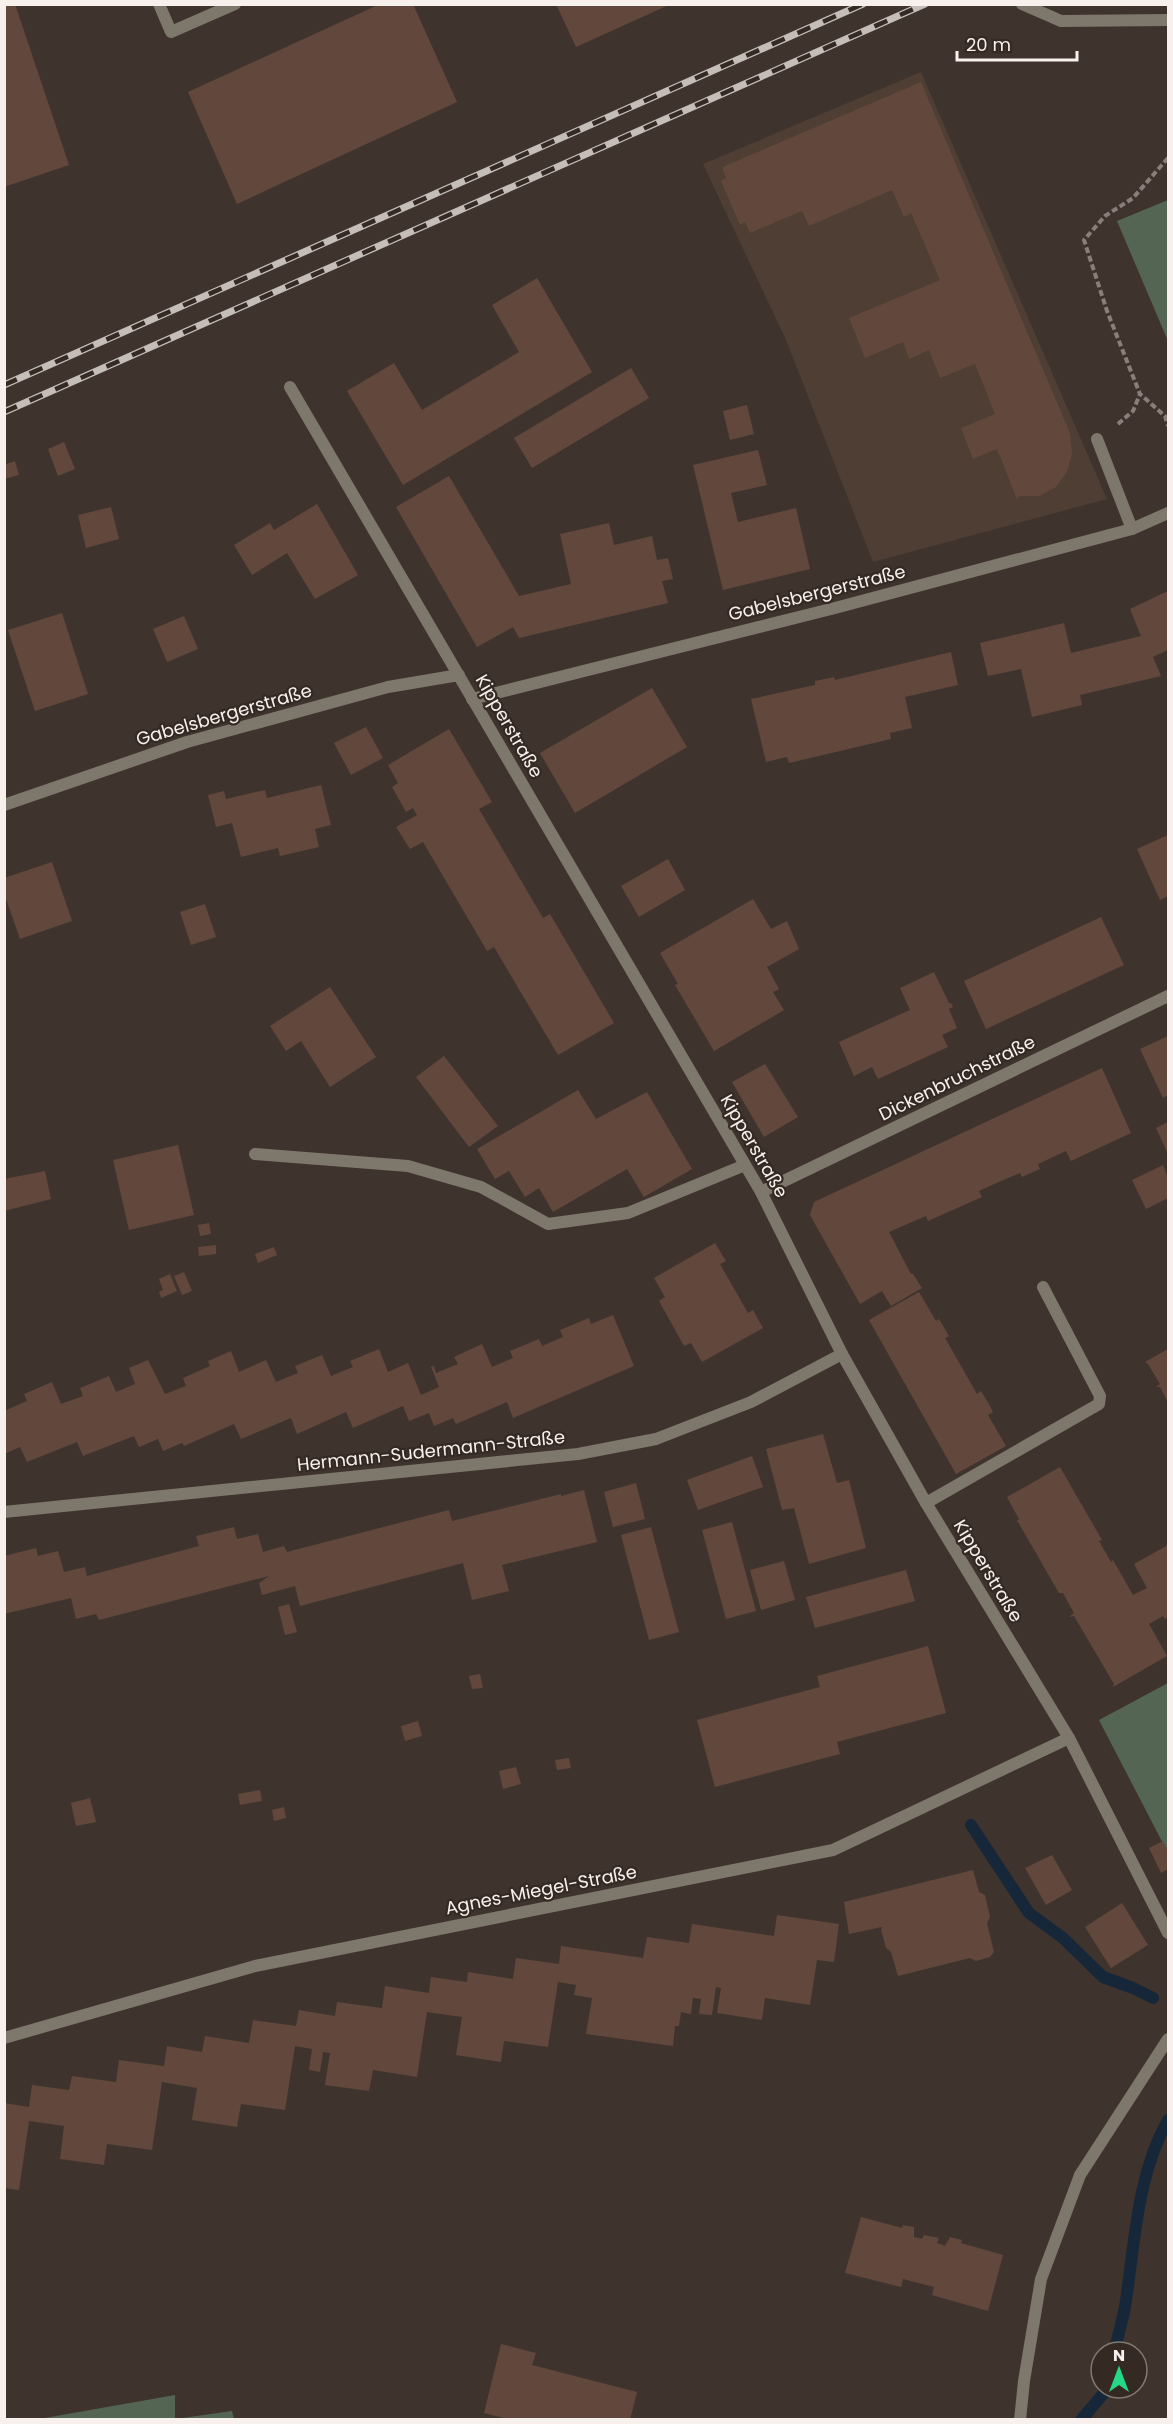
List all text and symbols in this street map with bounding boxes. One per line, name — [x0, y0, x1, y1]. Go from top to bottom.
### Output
scale bar — [957, 24, 1077, 62]
text: 20 m — [966, 32, 1011, 57]
street label: Gabelsbergerstraße — [726, 558, 908, 627]
street label: Kipperstraße — [470, 669, 549, 782]
street label: Gabelsbergerstraße — [133, 677, 315, 752]
street label: Dickenbruchstraße — [874, 1029, 1039, 1126]
street label: Kipperstraße — [715, 1089, 794, 1202]
street label: Hermann-Sudermann-Straße — [296, 1424, 566, 1477]
street label: Kipperstraße — [948, 1515, 1029, 1627]
street label: Agnes-Miegel-Straße — [443, 1859, 639, 1920]
north arrow — [1089, 2340, 1149, 2400]
text: N — [1113, 2344, 1125, 2367]

